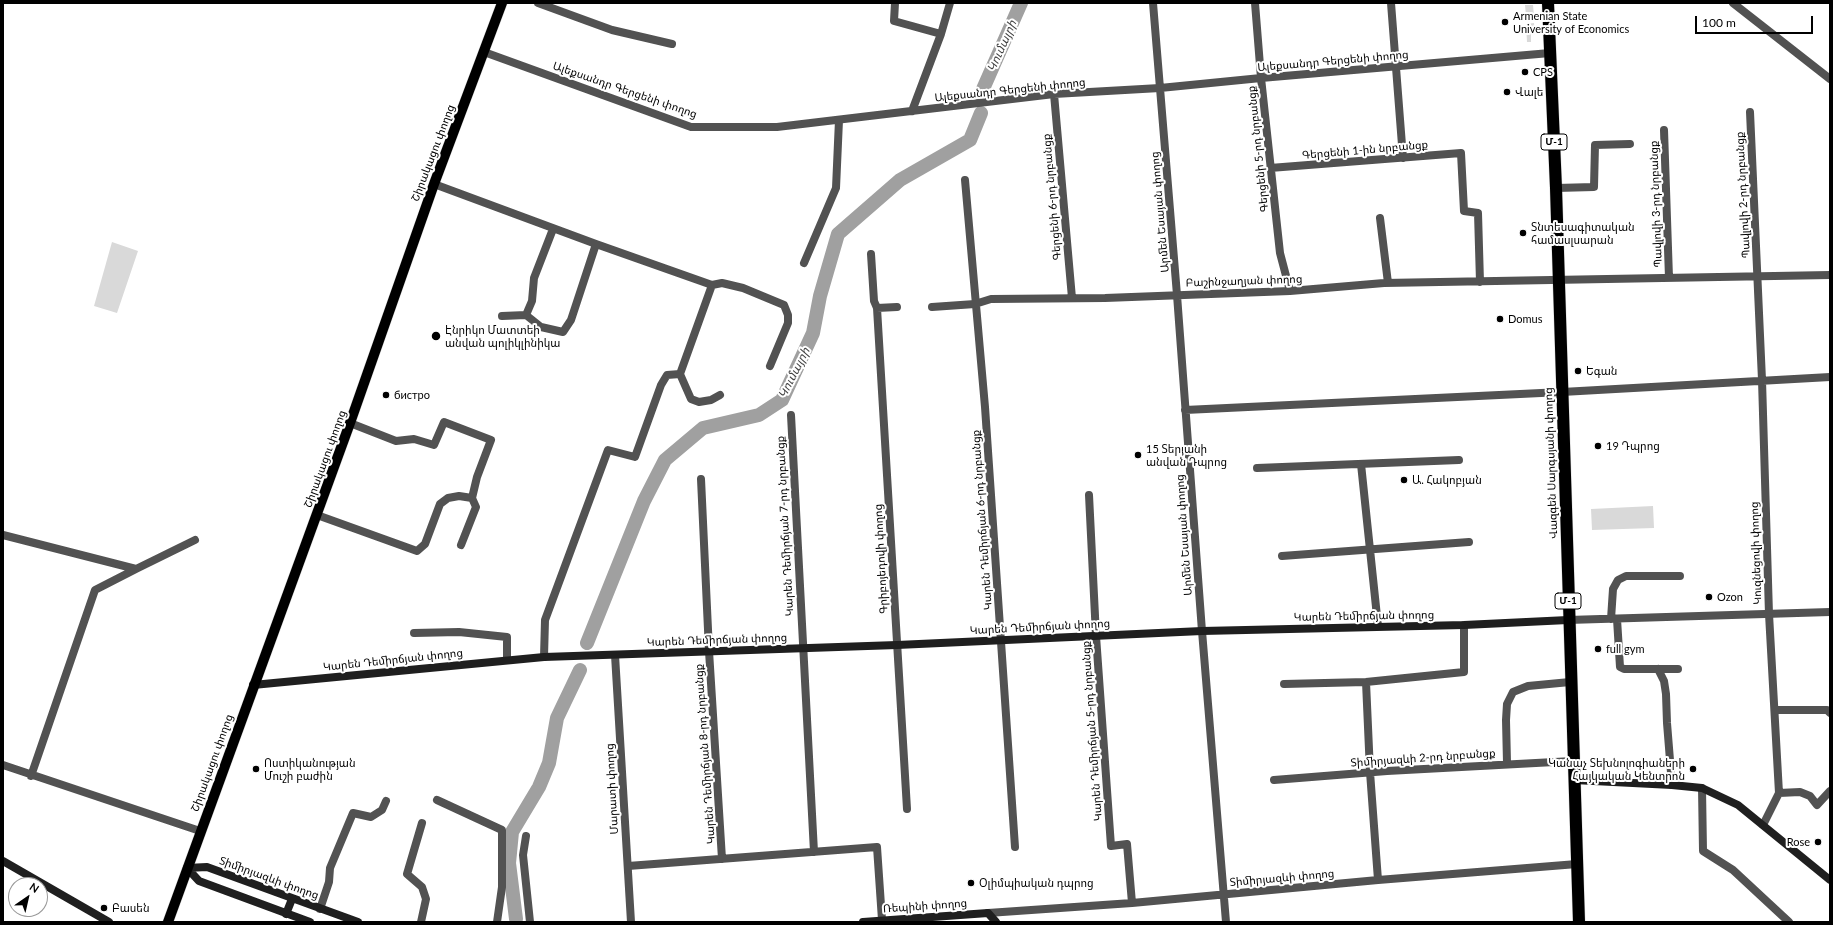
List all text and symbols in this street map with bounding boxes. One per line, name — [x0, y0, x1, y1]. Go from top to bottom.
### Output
scale bar — [1697, 8, 1815, 34]
place label: Armenian State University of Economics — [1513, 9, 1629, 35]
text: 100 m — [1702, 15, 1736, 30]
marker: Armenian State University of Economics — [1500, 17, 1510, 27]
water label: Կումայրի — [984, 18, 1020, 74]
street label: Ալեքսանդր Գերցենի փողոց — [1257, 48, 1409, 74]
street label: Ալեքսանդր Գերցենի փողոց — [551, 59, 699, 121]
place label: CPS — [1533, 65, 1553, 79]
marker: CPS — [1520, 67, 1530, 77]
street label: Ալեքսանդր Գերցենի փողոց — [934, 76, 1086, 104]
street label: Գերցենի 5-րդ նրբանցք — [1245, 85, 1271, 213]
place label: Վալե — [1515, 85, 1543, 99]
marker: Վալե — [1502, 87, 1512, 97]
street label: Շիրակացու փողոց — [408, 103, 458, 203]
street label: Պավլովի 2-րդ նրբանցք — [1733, 131, 1753, 259]
street label: Գերցենի 6-րդ նրբանցք — [1040, 133, 1064, 261]
road number: Մ-1 — [1541, 134, 1567, 150]
street label: Գերցենի 1-ին նրբանցք — [1301, 138, 1429, 162]
street label: Պավլովի 3-րդ նրբանցք — [1647, 140, 1665, 268]
street label: Արմեն Եսայան փողոց — [1148, 151, 1172, 273]
place label: Տնտեսագիտական համասլսարան — [1531, 220, 1635, 246]
marker: Տնտեսագիտական համասլսարան — [1518, 228, 1528, 238]
street label: Բաշինջաղյան փողոց — [1185, 272, 1303, 290]
place label: Domus — [1508, 312, 1542, 326]
marker: Domus — [1495, 314, 1505, 324]
place label: Էնրիկո Մատտեի անվան պոլիկլինիկա — [445, 323, 560, 349]
marker: Էնրիկո Մատտեի անվան պոլիկլինիկա — [430, 330, 442, 342]
water label: Կումայրի — [775, 345, 813, 401]
place label: Եգան — [1586, 364, 1617, 378]
marker: Եգան — [1573, 366, 1583, 376]
street label: Վազգեն Սարգսյանի փողոց — [1542, 387, 1560, 539]
place label: бистро — [394, 388, 430, 402]
marker: бистро — [381, 390, 391, 400]
street label: Շիրակացու փողոց — [301, 408, 349, 510]
street label: Կարեն Դեմիրճյան 6-րդ նրբանցք — [969, 429, 995, 611]
street label: Կարեն Դեմիրճյան 7-րդ նրբանցք — [774, 435, 796, 617]
place label: 19 Դպրոց — [1606, 439, 1660, 453]
marker: 19 Դպրոց — [1593, 441, 1603, 451]
place label: 15 Տերյանի անվան Դպրոց — [1146, 442, 1227, 468]
marker: 15 Տերյանի անվան Դպրոց — [1133, 450, 1143, 460]
place label: Ա. Հակոբյան — [1412, 473, 1482, 487]
street label: Արմեն Եսայան փողոց — [1173, 474, 1195, 596]
marker: Ա. Հակոբյան — [1399, 475, 1409, 485]
street label: Կուզնեցովի փողոց — [1748, 501, 1764, 605]
street label: Գրիբոյեդովի փողոց — [872, 504, 890, 614]
place label: Ozon — [1717, 590, 1743, 604]
marker: Ozon — [1704, 592, 1714, 602]
road number: Մ-1 — [1555, 593, 1581, 609]
street label: Կարեն Դեմիրճյան փողոց — [1294, 608, 1434, 624]
street label: Կարեն Դեմիրճյան փողոց — [970, 617, 1110, 637]
street label: Կարեն Դեմիրճյան փողոց — [647, 631, 787, 649]
street label: Կարեն Դեմիրճյան 5-րդ նրբանցք — [1079, 640, 1105, 822]
place label: full gym — [1606, 642, 1644, 656]
marker: full gym — [1593, 644, 1603, 654]
street label: Կարեն Դեմիրճյան փողոց — [322, 646, 464, 674]
street label: Կարեն Դեմիրճյան 8-րդ նրբանցք — [692, 663, 718, 845]
street label: Շիրակացու փողոց — [188, 712, 236, 814]
street label: Մարատի փողոց — [603, 743, 621, 835]
street label: Տիմիրյազևի 2-րդ նրբանցք — [1350, 746, 1496, 770]
place label: Ոստիկանության Մուշի բաժին — [264, 756, 356, 782]
place label: Կանաչ Տեխնոլոգիաների Հայկական Կենտրոն — [1548, 756, 1685, 782]
marker: Ոստիկանության Մուշի բաժին — [251, 764, 261, 774]
marker: Կանաչ Տեխնոլոգիաների Հայկական Կենտրոն — [1688, 764, 1698, 774]
place label: Rose — [1787, 835, 1810, 849]
marker: Rose — [1813, 837, 1823, 847]
street label: Տիմիրյազևի փողոց — [217, 854, 321, 902]
street label: Տիմիրյազևի փողոց — [1229, 867, 1335, 889]
place label: Օլիմպիական դպրոց — [979, 876, 1094, 890]
north arrow — [8, 877, 48, 917]
marker: Օլիմպիական դպրոց — [966, 878, 976, 888]
text: N — [27, 880, 42, 895]
street label: Ռեպինի փողոց — [882, 896, 968, 916]
place label: Բասեն — [112, 901, 149, 915]
marker: Բասեն — [99, 903, 109, 913]

